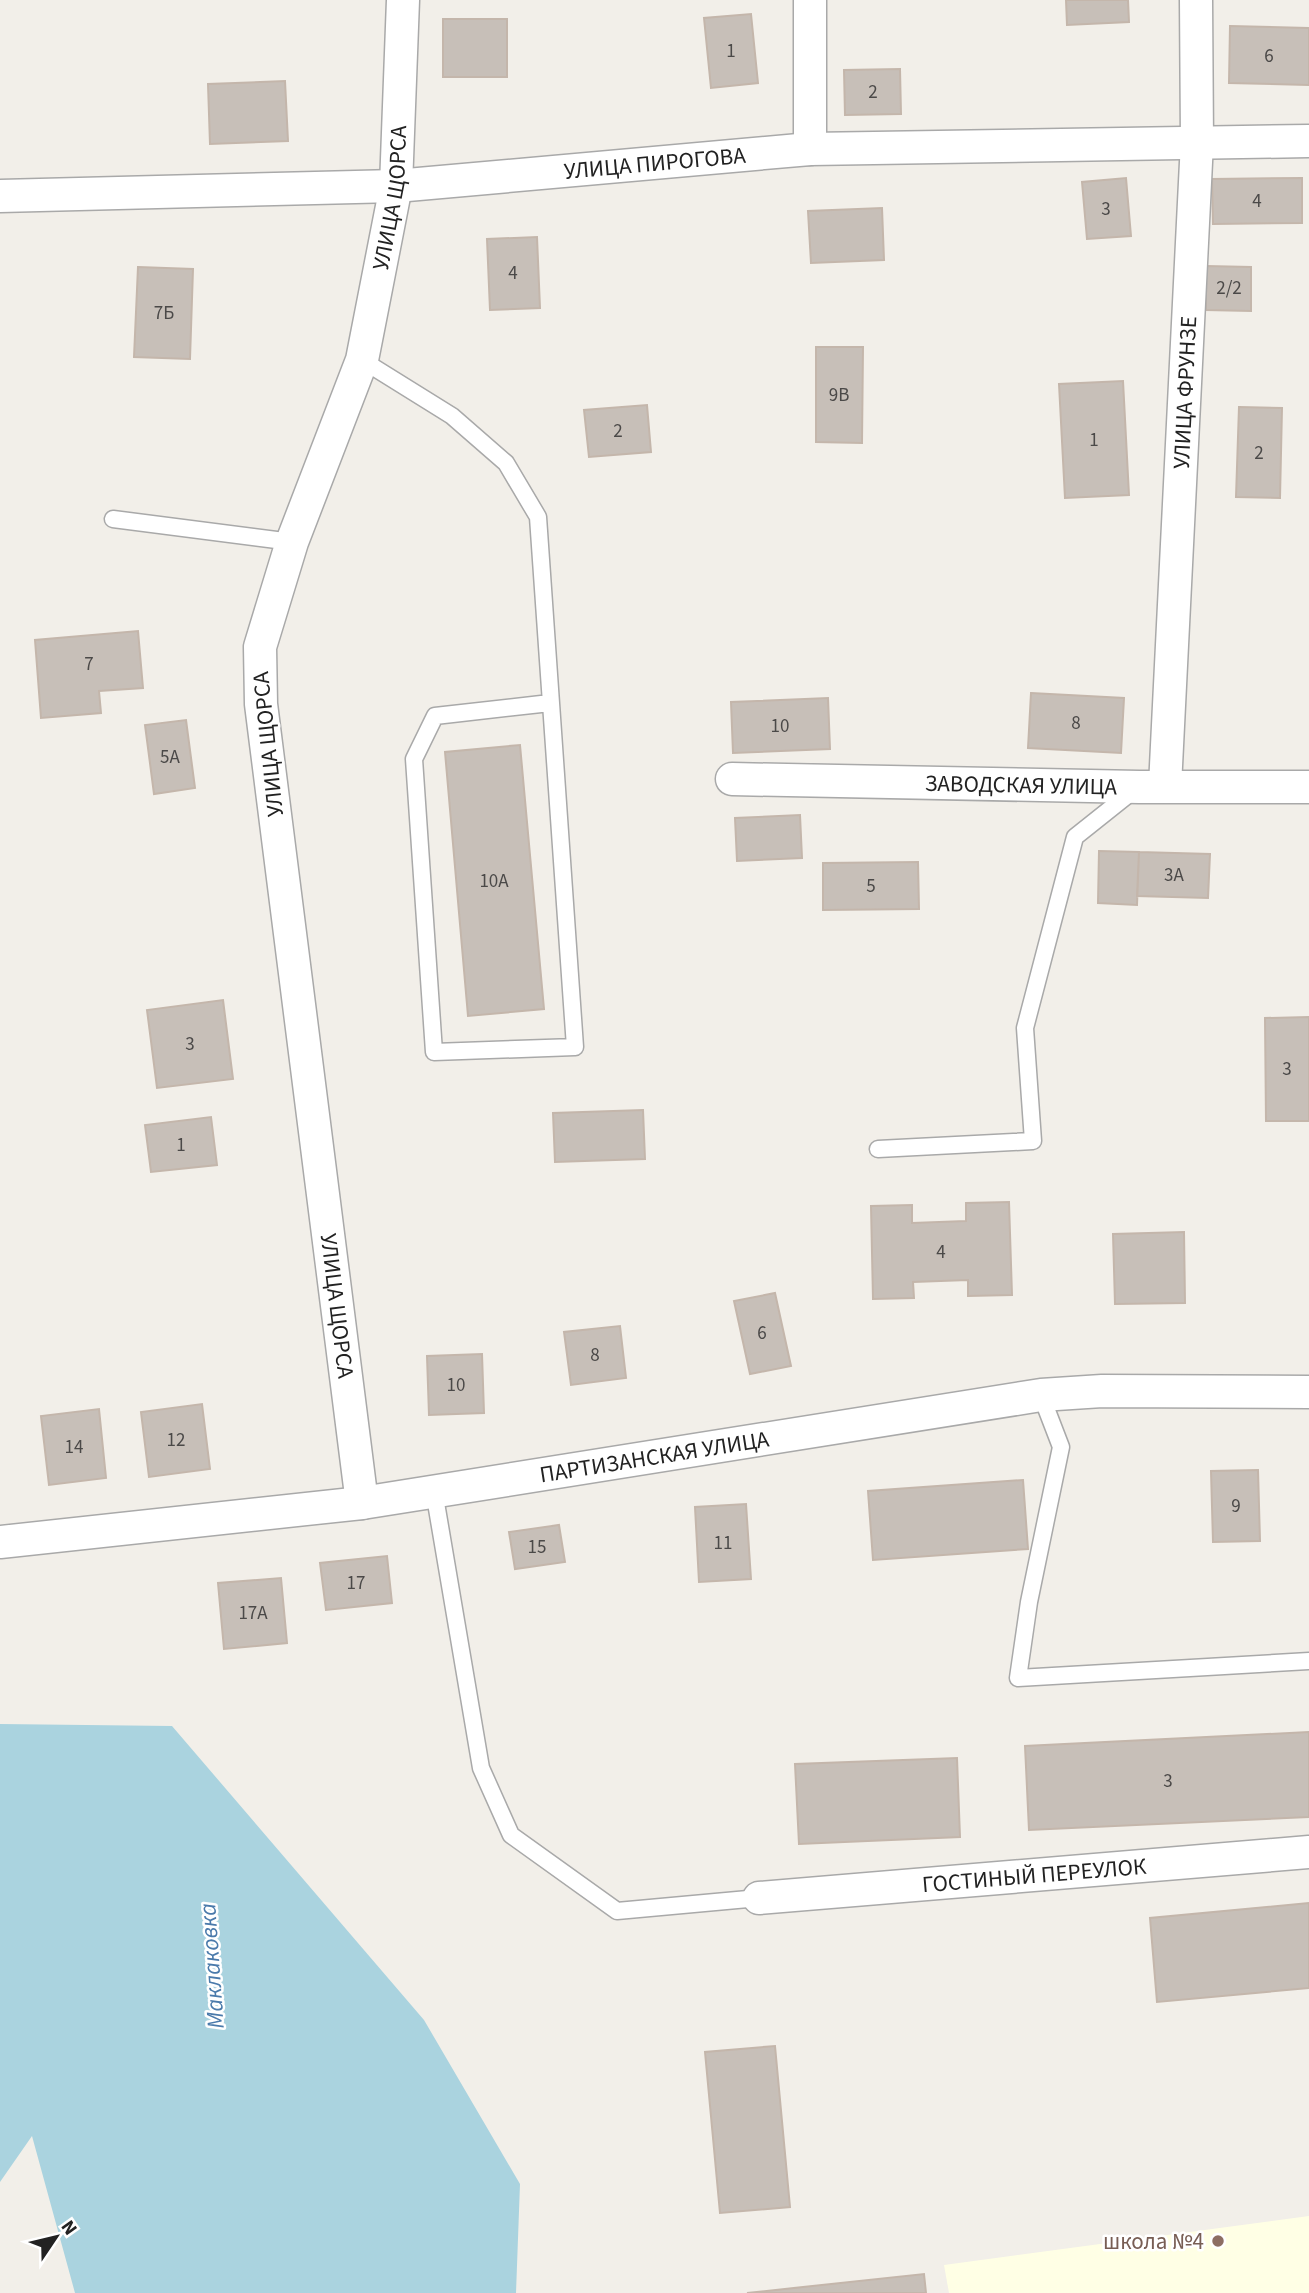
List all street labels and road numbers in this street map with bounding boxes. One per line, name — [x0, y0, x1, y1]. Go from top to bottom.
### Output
street label: УЛИЦА ЩОРСА — [363, 124, 415, 273]
street label: УЛИЦА ПИРОГОВА — [563, 138, 748, 187]
street label: УЛИЦА ФРУНЗЕ — [1164, 315, 1205, 470]
street label: УЛИЦА ЩОРСА — [244, 669, 292, 818]
street label: ЗАВОДСКАЯ УЛИЦА — [925, 766, 1118, 803]
street label: УЛИЦА ЩОРСА — [312, 1232, 362, 1381]
street label: ПАРТИЗАНСКАЯ УЛИЦА — [537, 1422, 772, 1491]
street label: ГОСТИНЫЙ ПЕРЕУЛОК — [921, 1849, 1148, 1901]

